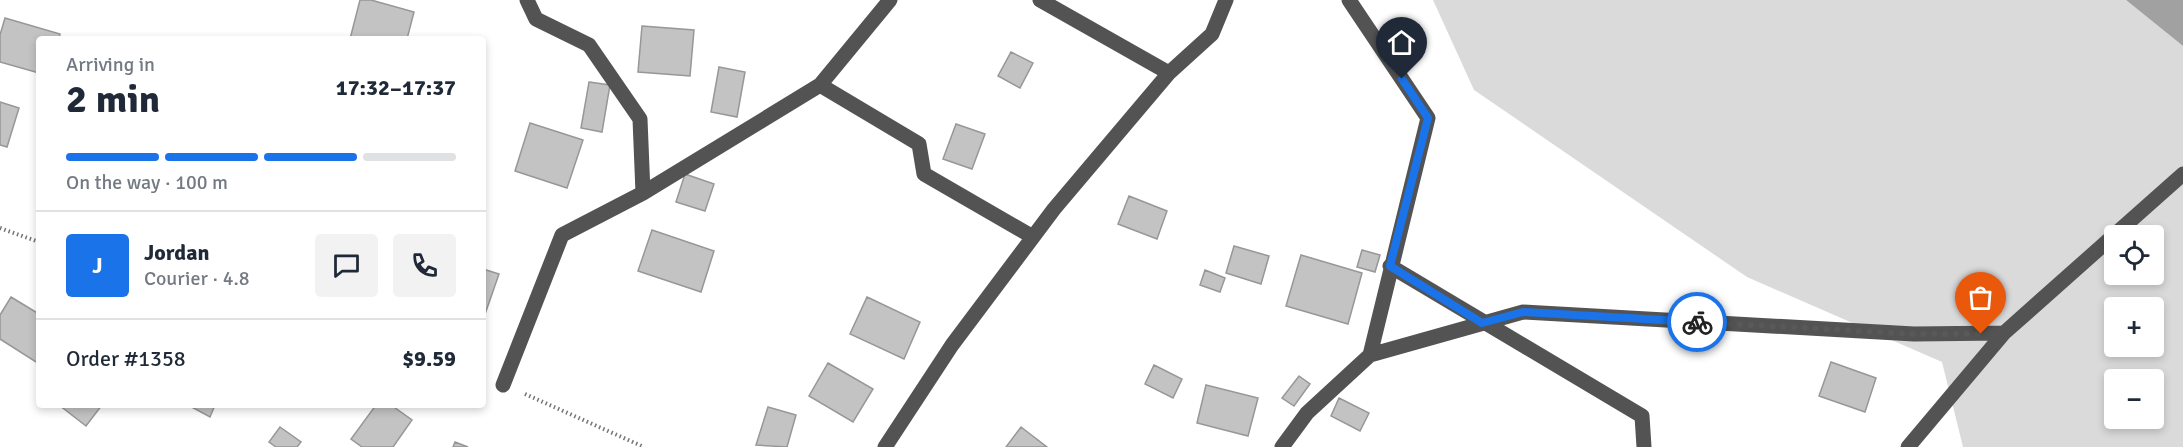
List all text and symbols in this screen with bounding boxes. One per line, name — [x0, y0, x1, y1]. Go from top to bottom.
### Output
pin — [1376, 17, 1427, 79]
icon: home — [1385, 26, 1418, 59]
text: Arriving in — [66, 52, 155, 77]
text: 17:32–17:37 — [336, 74, 456, 101]
text: 2 min — [66, 75, 160, 123]
text: On the way · 100 m — [66, 170, 228, 195]
map controls — [2104, 225, 2164, 429]
button: locate — [2104, 225, 2164, 285]
button: chat — [315, 234, 378, 297]
button: phone — [393, 234, 456, 297]
text: Jordan — [144, 239, 210, 266]
text: J — [92, 252, 103, 279]
text: Courier · 4.8 — [144, 266, 250, 291]
pin — [1955, 272, 2006, 334]
icon: bag — [1964, 281, 1997, 314]
courier — [1667, 292, 1727, 352]
button: + — [2104, 297, 2164, 357]
icon: bike — [1681, 306, 1714, 339]
text: Order #1358 — [66, 345, 186, 372]
text: $9.59 — [402, 345, 456, 372]
button: − — [2104, 369, 2164, 429]

